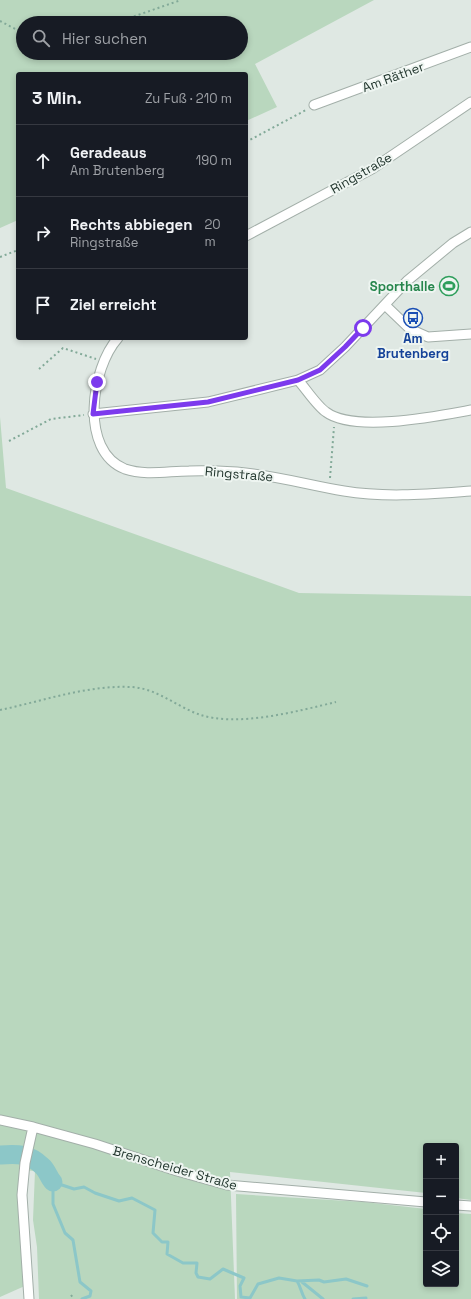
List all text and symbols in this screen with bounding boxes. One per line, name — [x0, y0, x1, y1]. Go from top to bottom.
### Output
search box — [16, 16, 248, 60]
icon: search — [30, 27, 52, 49]
text: Hier suchen — [62, 29, 147, 48]
street label: Am Räther — [360, 58, 426, 96]
text: 3 Min. — [32, 87, 82, 109]
text: Zu Fuß · 210 m — [145, 90, 232, 107]
text: Geradeaus — [70, 143, 147, 162]
street label: Ringstraße — [327, 149, 395, 197]
icon: ahead — [32, 150, 54, 172]
text: 190 m — [196, 152, 232, 169]
text: Am Brutenberg — [70, 162, 165, 179]
text: Rechts abbiegen — [70, 215, 192, 234]
text: 20 m — [204, 216, 221, 250]
icon: right — [32, 222, 54, 244]
text: Ringstraße — [70, 234, 138, 251]
sports icon: Sporthalle — [438, 275, 460, 297]
place label: Sporthalle — [370, 278, 435, 295]
icon: arrive — [32, 294, 54, 316]
text: Ziel erreicht — [70, 295, 157, 314]
bus stop icon: Am Brutenberg — [402, 307, 424, 329]
route start — [354, 319, 372, 337]
place label: Am Brutenberg — [377, 330, 449, 362]
route end — [88, 373, 106, 391]
street label: Ringstraße — [204, 463, 274, 485]
street label: Brenscheider Straße — [111, 1142, 239, 1194]
map controls — [423, 1143, 459, 1287]
button: + — [423, 1143, 459, 1179]
button: − — [423, 1179, 459, 1215]
button: locate — [423, 1215, 459, 1251]
button: layers — [423, 1251, 459, 1287]

